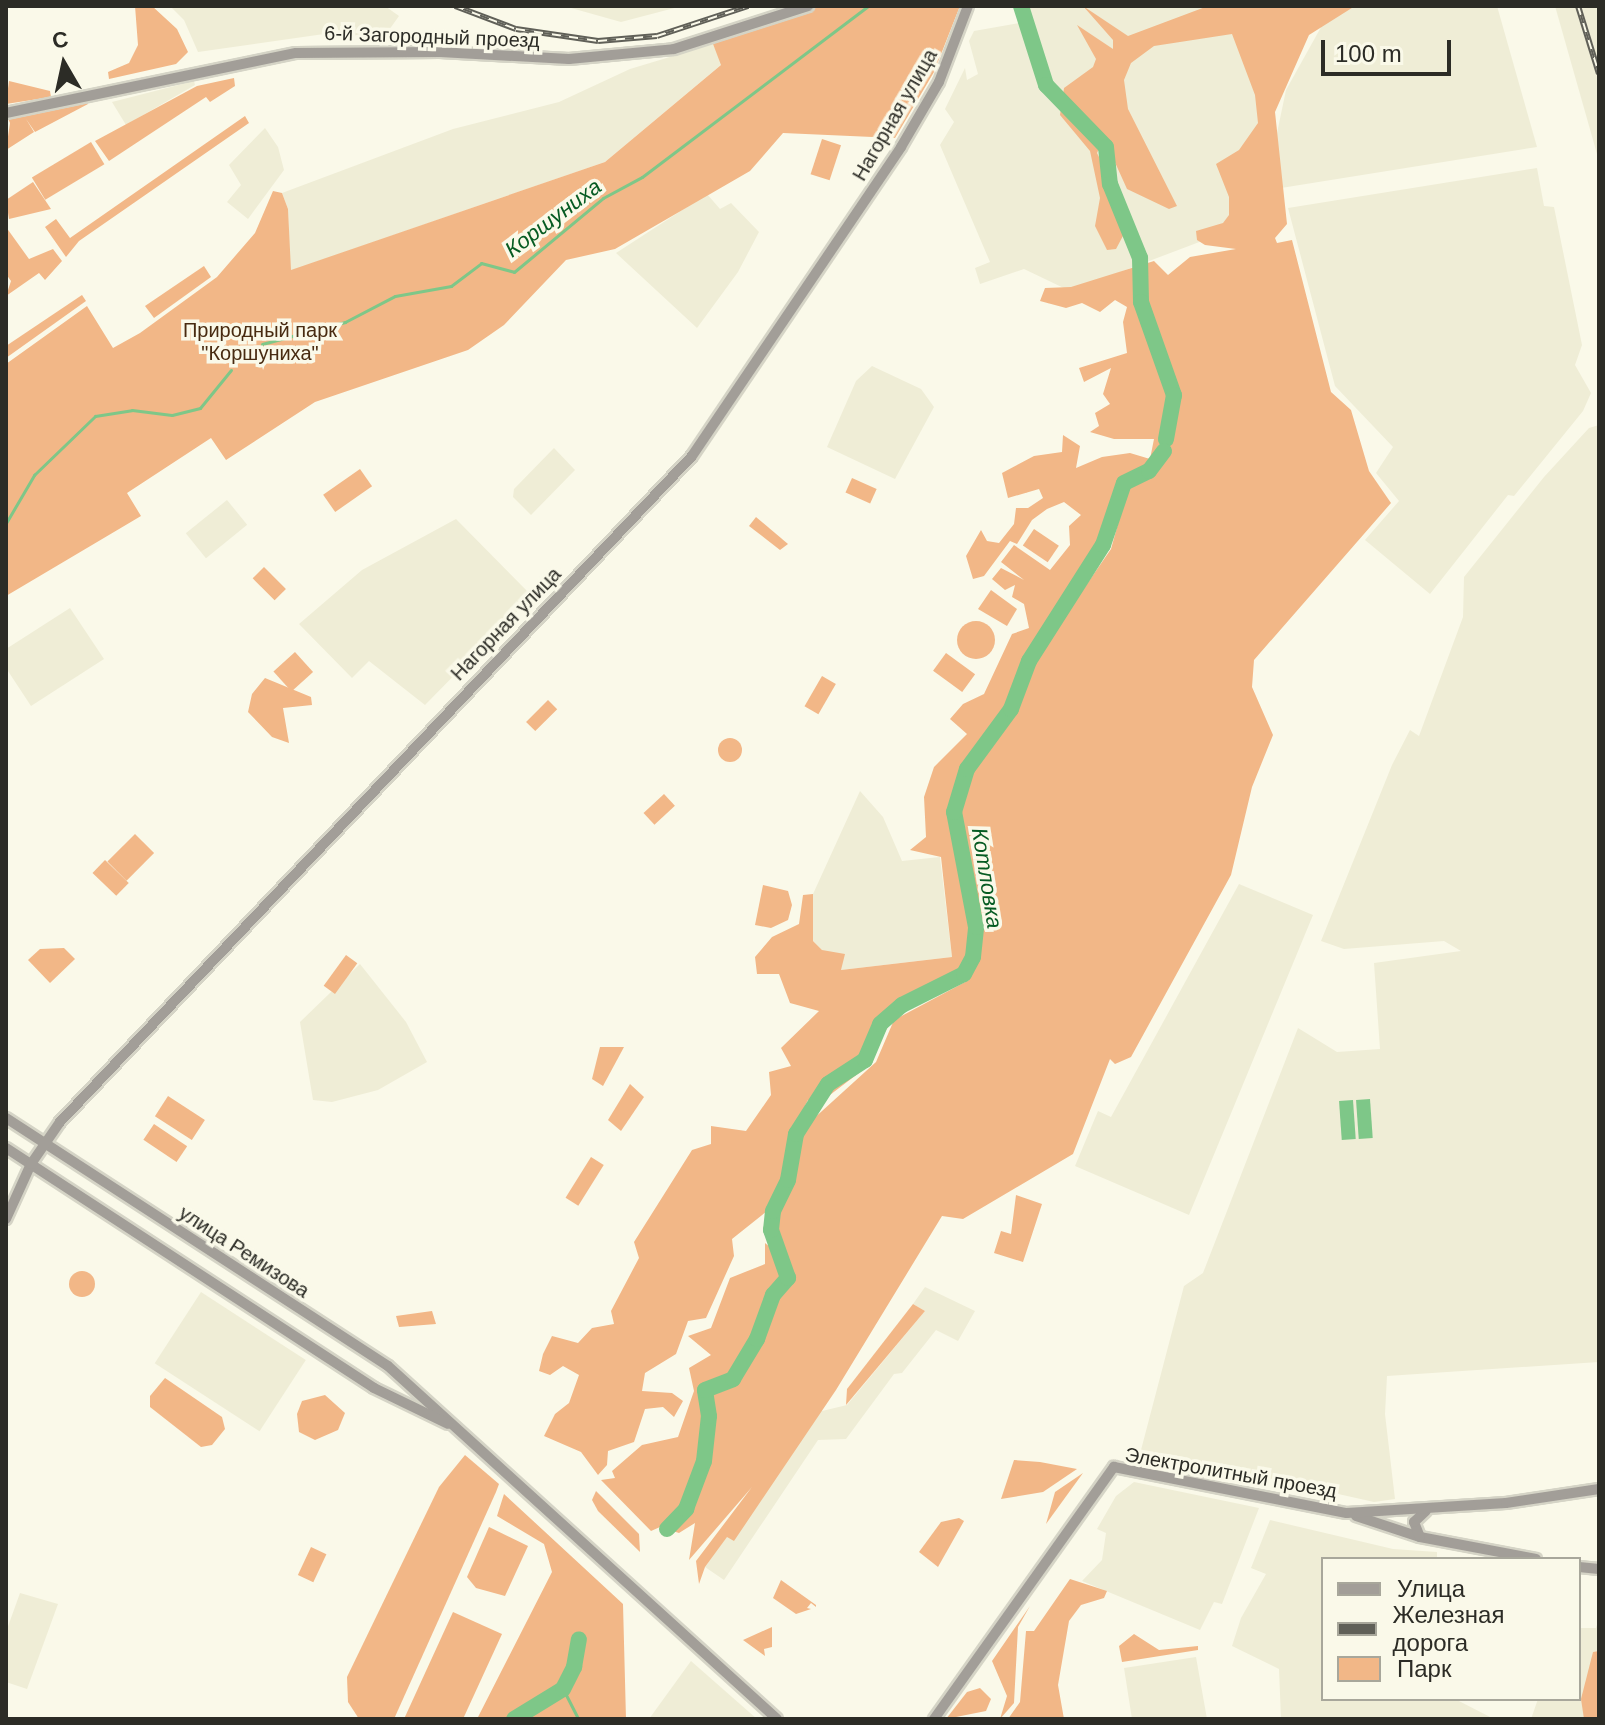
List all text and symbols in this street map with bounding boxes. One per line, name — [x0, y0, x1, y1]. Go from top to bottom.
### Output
street label: 6-й Загородный проезд — [324, 21, 540, 53]
north arrow — [24, 24, 104, 104]
scale bar — [1325, 24, 1455, 74]
text: С — [50, 26, 70, 53]
text: 100 m — [1335, 40, 1402, 67]
street label: Нагорная улица — [848, 45, 942, 185]
water label: Коршуниха — [500, 173, 606, 263]
park label: Природный парк "Коршуниха" — [183, 319, 337, 366]
street label: Нагорная улица — [446, 562, 566, 686]
water label: Котловка — [966, 826, 1008, 930]
street label: улица Ремизова — [174, 1201, 314, 1303]
street label: Электролитный проезд — [1123, 1443, 1339, 1503]
legend — [1321, 1557, 1581, 1701]
text: Улица — [1397, 1575, 1465, 1602]
text: Железная дорога — [1393, 1601, 1504, 1656]
text: Парк — [1397, 1655, 1451, 1682]

